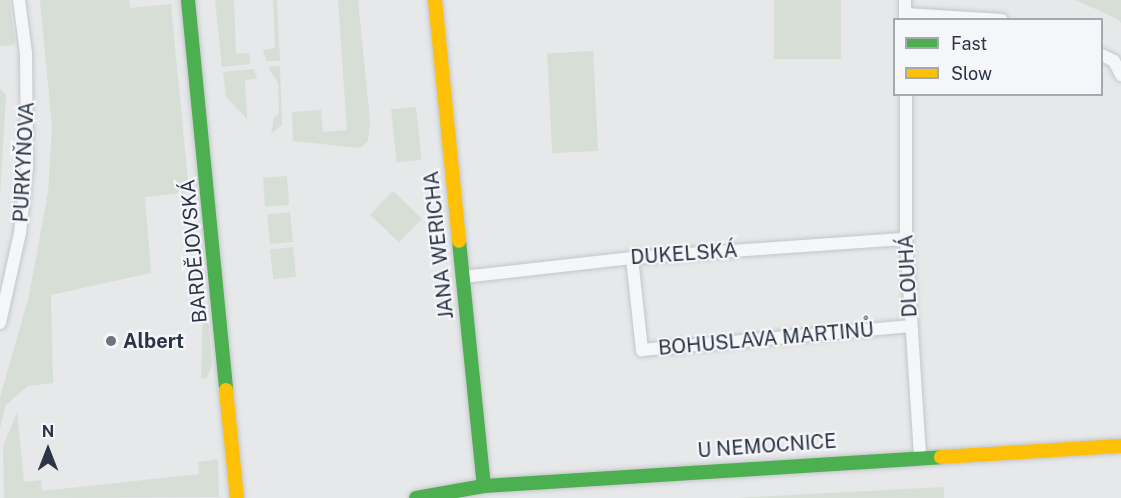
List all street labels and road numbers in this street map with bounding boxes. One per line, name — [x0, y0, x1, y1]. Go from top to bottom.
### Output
street label: PURKYŇOVA — [9, 101, 39, 223]
street label: JANA WERICHA — [419, 169, 459, 321]
street label: BARDĚJOVSKÁ — [176, 178, 212, 324]
street label: DLOUHÁ — [894, 234, 922, 318]
street label: DUKELSKÁ — [630, 238, 738, 270]
street label: BOHUSLAVA MARTINŮ — [657, 318, 875, 360]
street label: U NEMOCNICE — [697, 429, 837, 463]

